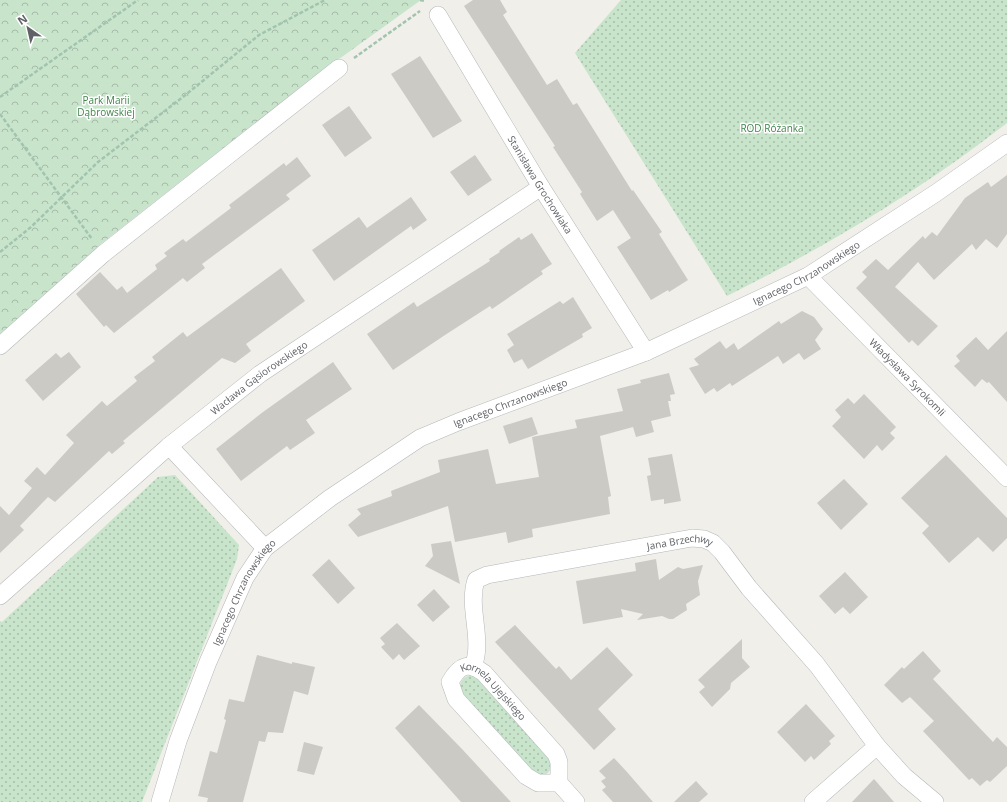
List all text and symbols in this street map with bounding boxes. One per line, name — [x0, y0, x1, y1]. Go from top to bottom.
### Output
north arrow — [8, 8, 48, 48]
text: N — [14, 11, 30, 28]
park label: Park Marii Dąbrowskiej — [77, 93, 135, 119]
park label: ROD Różanka — [740, 121, 804, 135]
street label: Stanisława Grochowiaka — [505, 133, 576, 236]
street label: Ignacego Chrzanowskiego — [750, 237, 863, 308]
street label: Władysława Syrokomli — [866, 335, 949, 419]
street label: Wacława Gąsiorowskiego — [207, 337, 310, 418]
street label: Ignacego Chrzanowskiego — [451, 375, 569, 430]
street label: Jana Brzechwy — [645, 531, 716, 553]
street label: Ignacego Chrzanowskiego — [209, 535, 278, 648]
street label: Kornela Ujejskiego — [457, 659, 529, 723]

